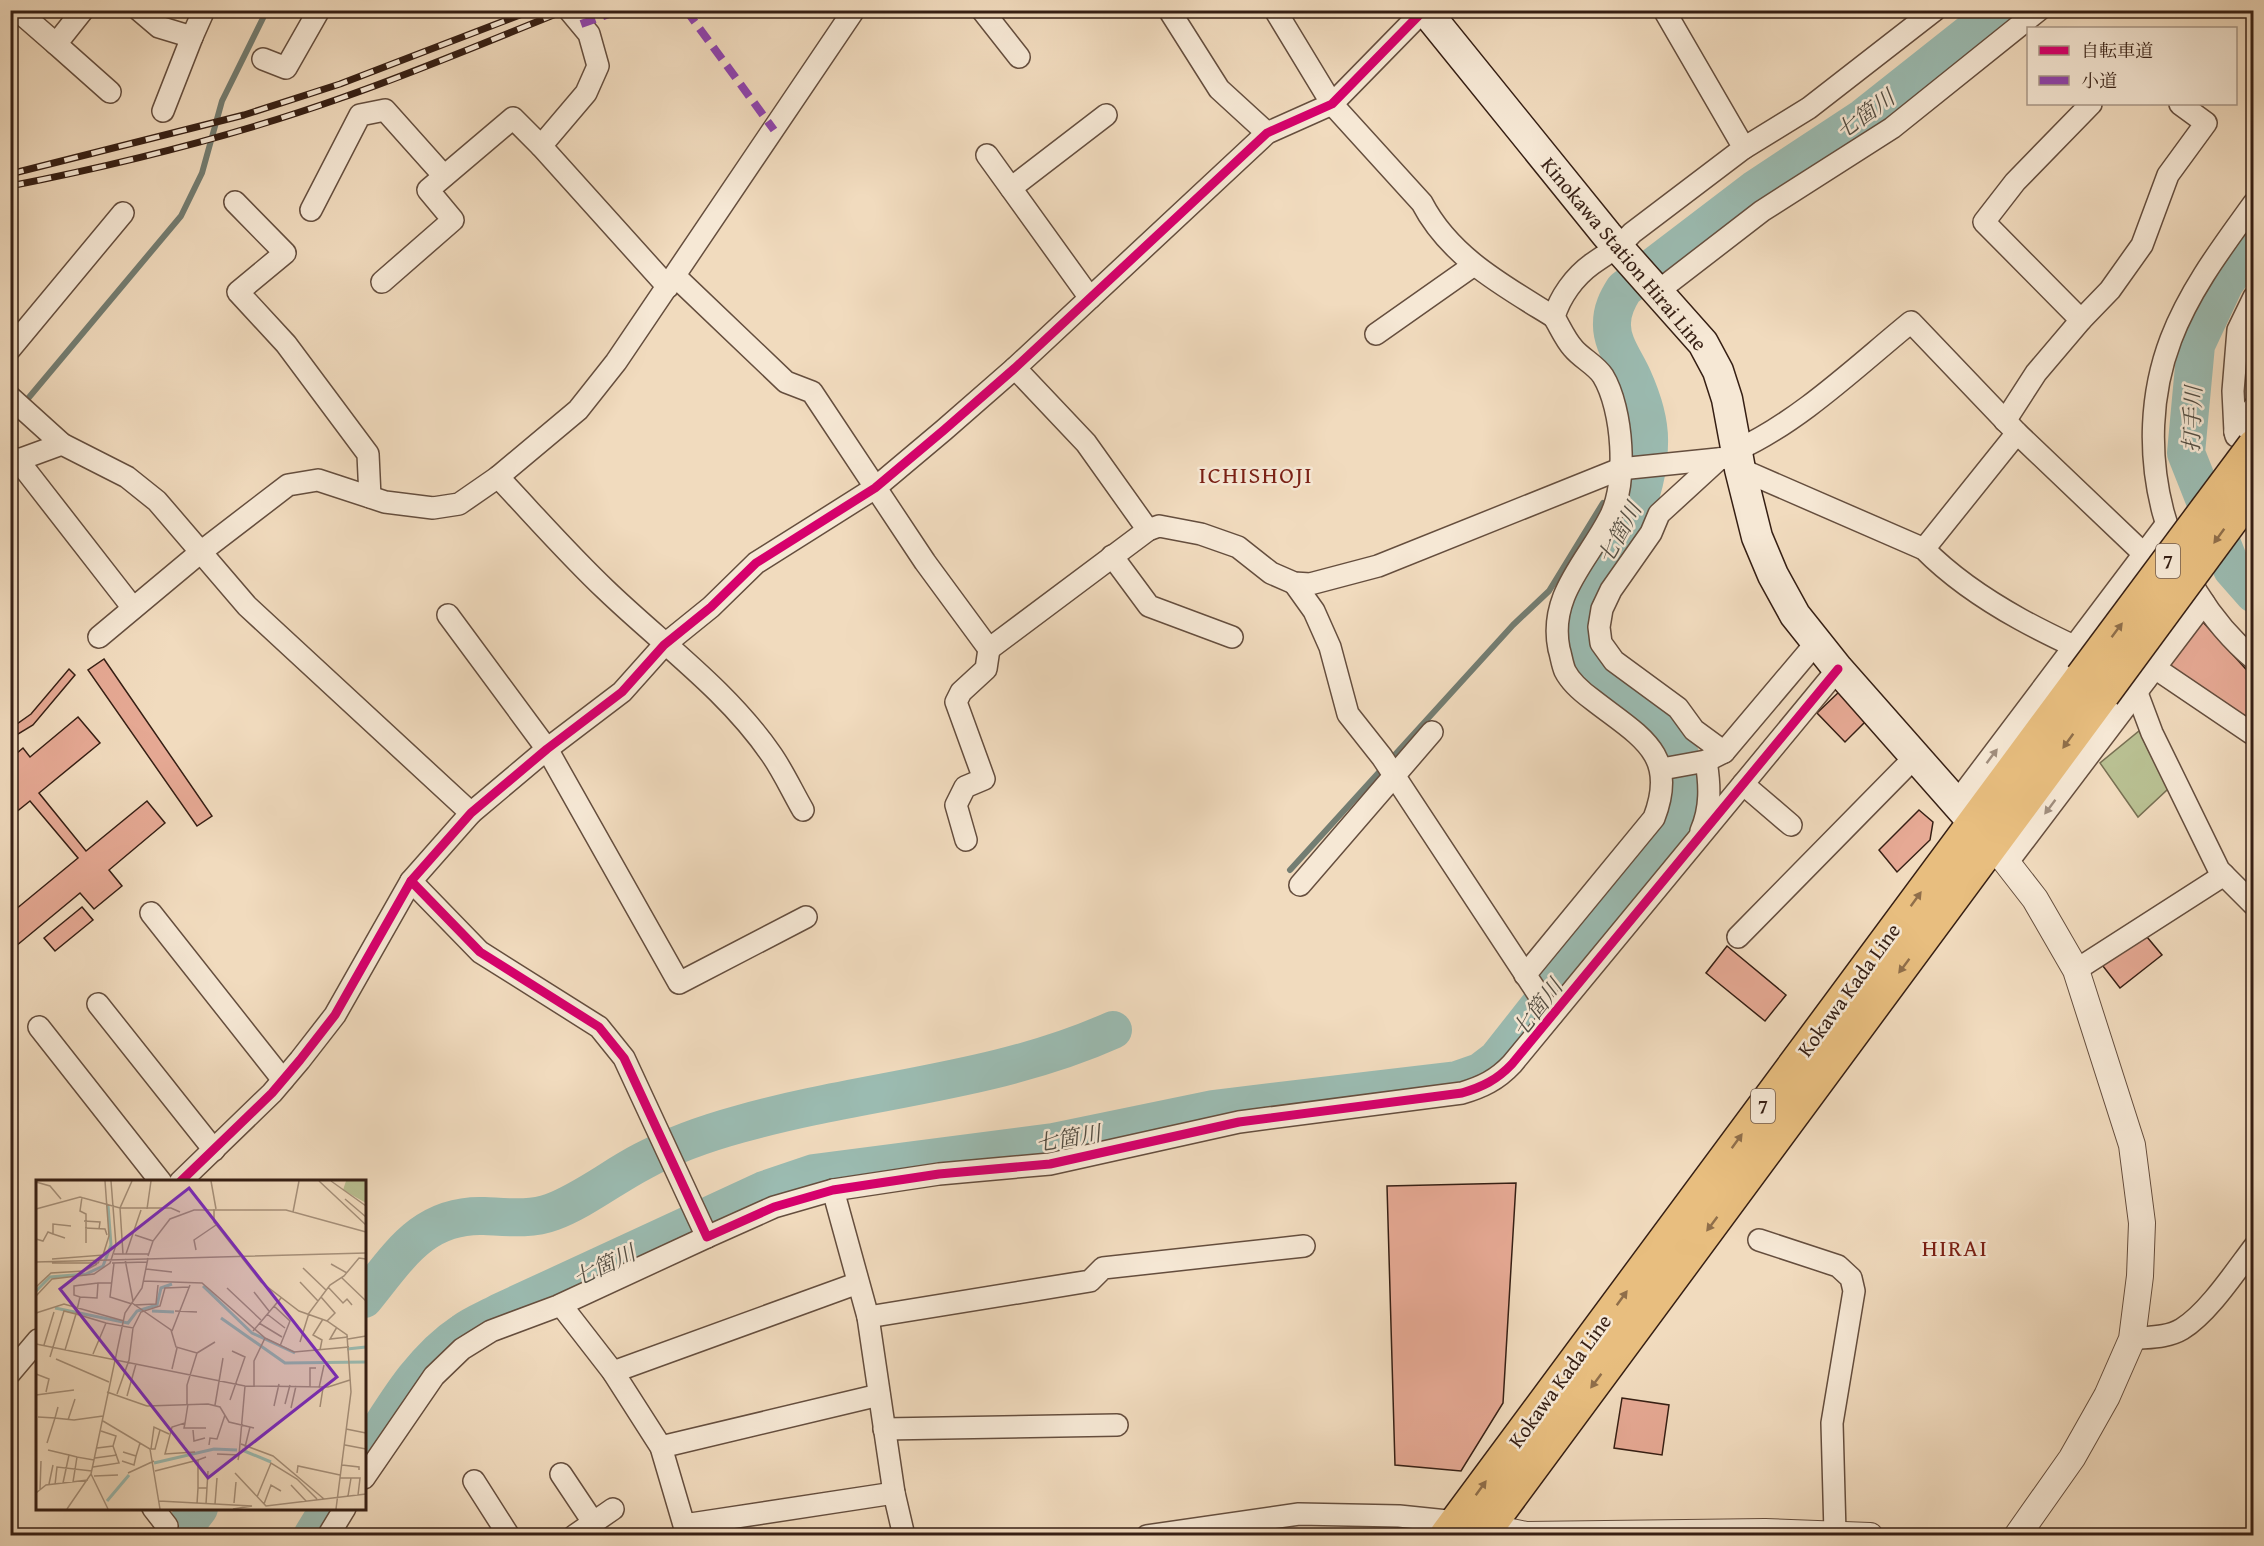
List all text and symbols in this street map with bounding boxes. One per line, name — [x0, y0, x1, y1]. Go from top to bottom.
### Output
legend — [2027, 27, 2237, 105]
text: 自転車道 — [2081, 37, 2153, 64]
text: 小道 — [2081, 67, 2117, 94]
water label: 七箇川 — [1829, 80, 1903, 146]
street label: Kinokawa Station Hirai Line — [1534, 150, 1715, 358]
water label: 打手川 — [2175, 383, 2209, 453]
district label: ICHISHOJI — [1199, 457, 1313, 492]
water label: 七箇川 — [1589, 495, 1650, 570]
one-way arrow — [2213, 527, 2225, 543]
road number: 7 — [2156, 544, 2180, 578]
one-way arrow — [2111, 622, 2123, 638]
one-way arrow — [2063, 734, 2075, 749]
one-way arrow — [1986, 748, 1998, 764]
one-way arrow — [2044, 798, 2056, 814]
one-way arrow — [1909, 892, 1921, 907]
street label: Kokawa Kada Line — [1789, 916, 1908, 1063]
one-way arrow — [1898, 959, 1910, 974]
water label: 七箇川 — [1504, 971, 1571, 1044]
road number: 7 — [1751, 1089, 1775, 1123]
water label: 七箇川 — [1033, 1116, 1105, 1159]
one-way arrow — [1731, 1133, 1743, 1148]
inset map — [36, 1180, 366, 1510]
one-way arrow — [1706, 1216, 1718, 1232]
district label: HIRAI — [1922, 1230, 1988, 1265]
water label: 七箇川 — [567, 1236, 642, 1293]
one-way arrow — [1615, 1290, 1627, 1305]
street label: Kokawa Kada Line — [1500, 1307, 1619, 1454]
one-way arrow — [1590, 1372, 1602, 1388]
one-way arrow — [1475, 1481, 1487, 1497]

